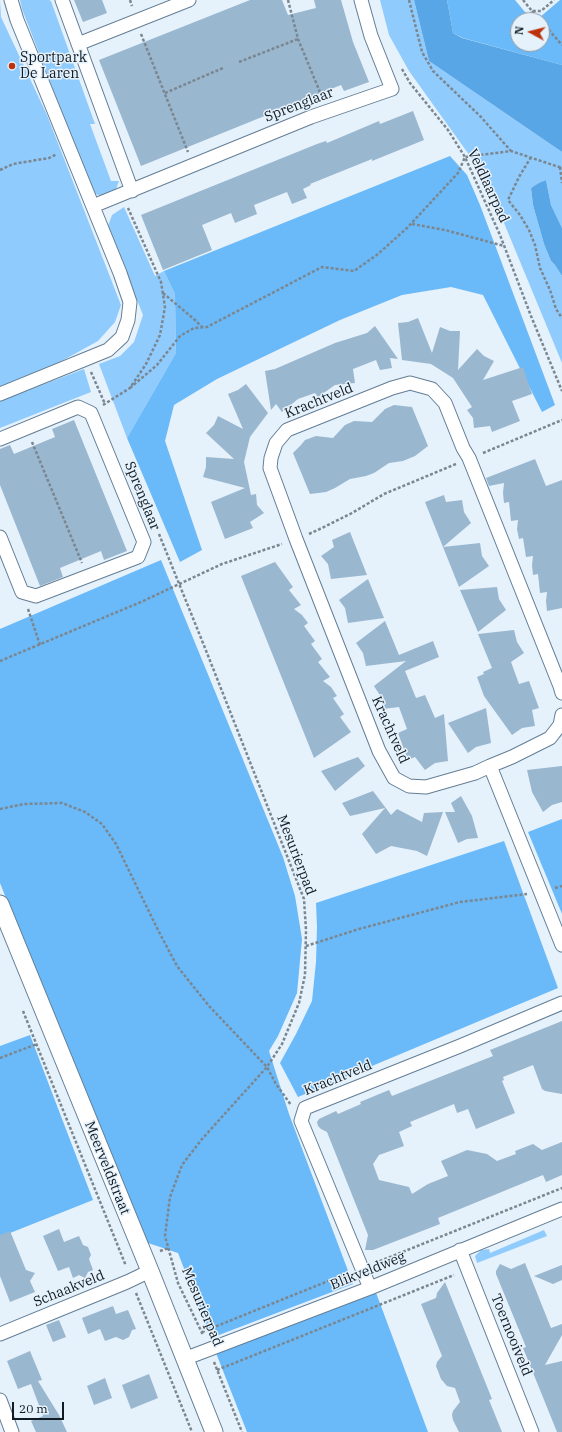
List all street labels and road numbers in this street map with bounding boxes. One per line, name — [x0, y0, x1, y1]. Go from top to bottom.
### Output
street label: Sprenglaar — [262, 84, 336, 126]
street label: Veldlaarpad — [464, 147, 512, 225]
street label: Krachtveld — [282, 380, 356, 422]
street label: Sprenglaar — [121, 459, 163, 533]
street label: Krachtveld — [368, 694, 412, 766]
street label: Mesurierpad — [273, 813, 319, 897]
street label: Krachtveld — [301, 1057, 375, 1099]
street label: Meerveldstraat — [81, 1119, 133, 1217]
street label: Blikveldweg — [328, 1248, 408, 1294]
street label: Mesurierpad — [178, 1265, 226, 1349]
street label: Schaakveld — [31, 1267, 107, 1311]
street label: Toernooiveld — [487, 1291, 535, 1379]

